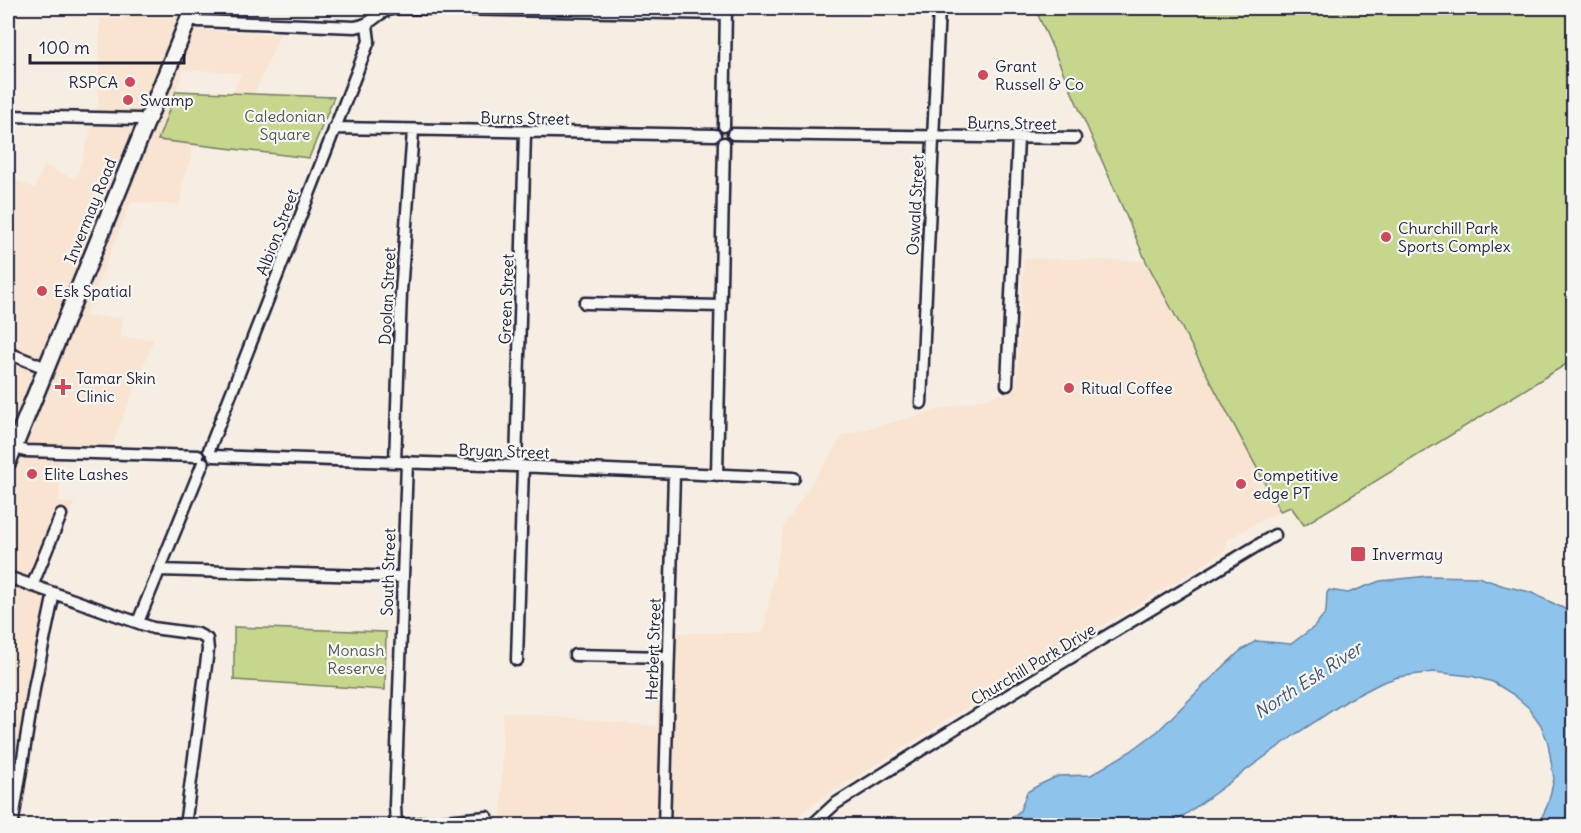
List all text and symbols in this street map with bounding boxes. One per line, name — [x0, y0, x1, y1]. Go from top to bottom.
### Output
scale bar — [30, 27, 184, 65]
text: 100 m — [39, 36, 90, 59]
place label: Grant Russell & Co — [995, 56, 1084, 94]
marker: Grant Russell & Co — [976, 68, 990, 82]
place label: RSPCA — [69, 72, 118, 92]
marker: RSPCA — [123, 75, 137, 89]
place label: Swamp — [140, 90, 194, 110]
marker: Swamp — [121, 93, 135, 107]
park label: Caledonian Square — [244, 106, 326, 144]
street label: Burns Street — [480, 107, 570, 129]
street label: Burns Street — [967, 112, 1057, 134]
street label: Oswald Street — [902, 154, 928, 256]
street label: Invermay Road — [60, 155, 120, 267]
street label: Albion Street — [251, 185, 303, 278]
place label: Churchill Park Sports Complex — [1398, 218, 1511, 256]
marker: Churchill Park Sports Complex — [1379, 230, 1393, 244]
street label: Doolan Street — [374, 246, 400, 345]
street label: Green Street — [494, 253, 518, 345]
place label: Esk Spatial — [54, 281, 132, 301]
marker: Esk Spatial — [35, 284, 49, 298]
place label: Tamar Skin Clinic — [76, 368, 156, 406]
marker: Tamar Skin Clinic — [54, 378, 72, 396]
place label: Ritual Coffee — [1081, 378, 1173, 398]
marker: Ritual Coffee — [1062, 381, 1076, 395]
street label: Bryan Street — [458, 439, 550, 463]
place label: Elite Lashes — [44, 464, 128, 484]
place label: Competitive edge PT — [1253, 465, 1338, 503]
marker: Elite Lashes — [25, 467, 39, 481]
marker: Competitive edge PT — [1234, 477, 1248, 491]
street label: South Street — [376, 527, 400, 617]
place label: Invermay — [1372, 544, 1443, 564]
marker: Invermay — [1349, 545, 1367, 563]
street label: Herbert Street — [641, 597, 665, 701]
street label: Churchill Park Drive — [967, 619, 1099, 709]
water label: North Esk River — [1250, 635, 1368, 723]
park label: Monash Reserve — [327, 640, 385, 678]

